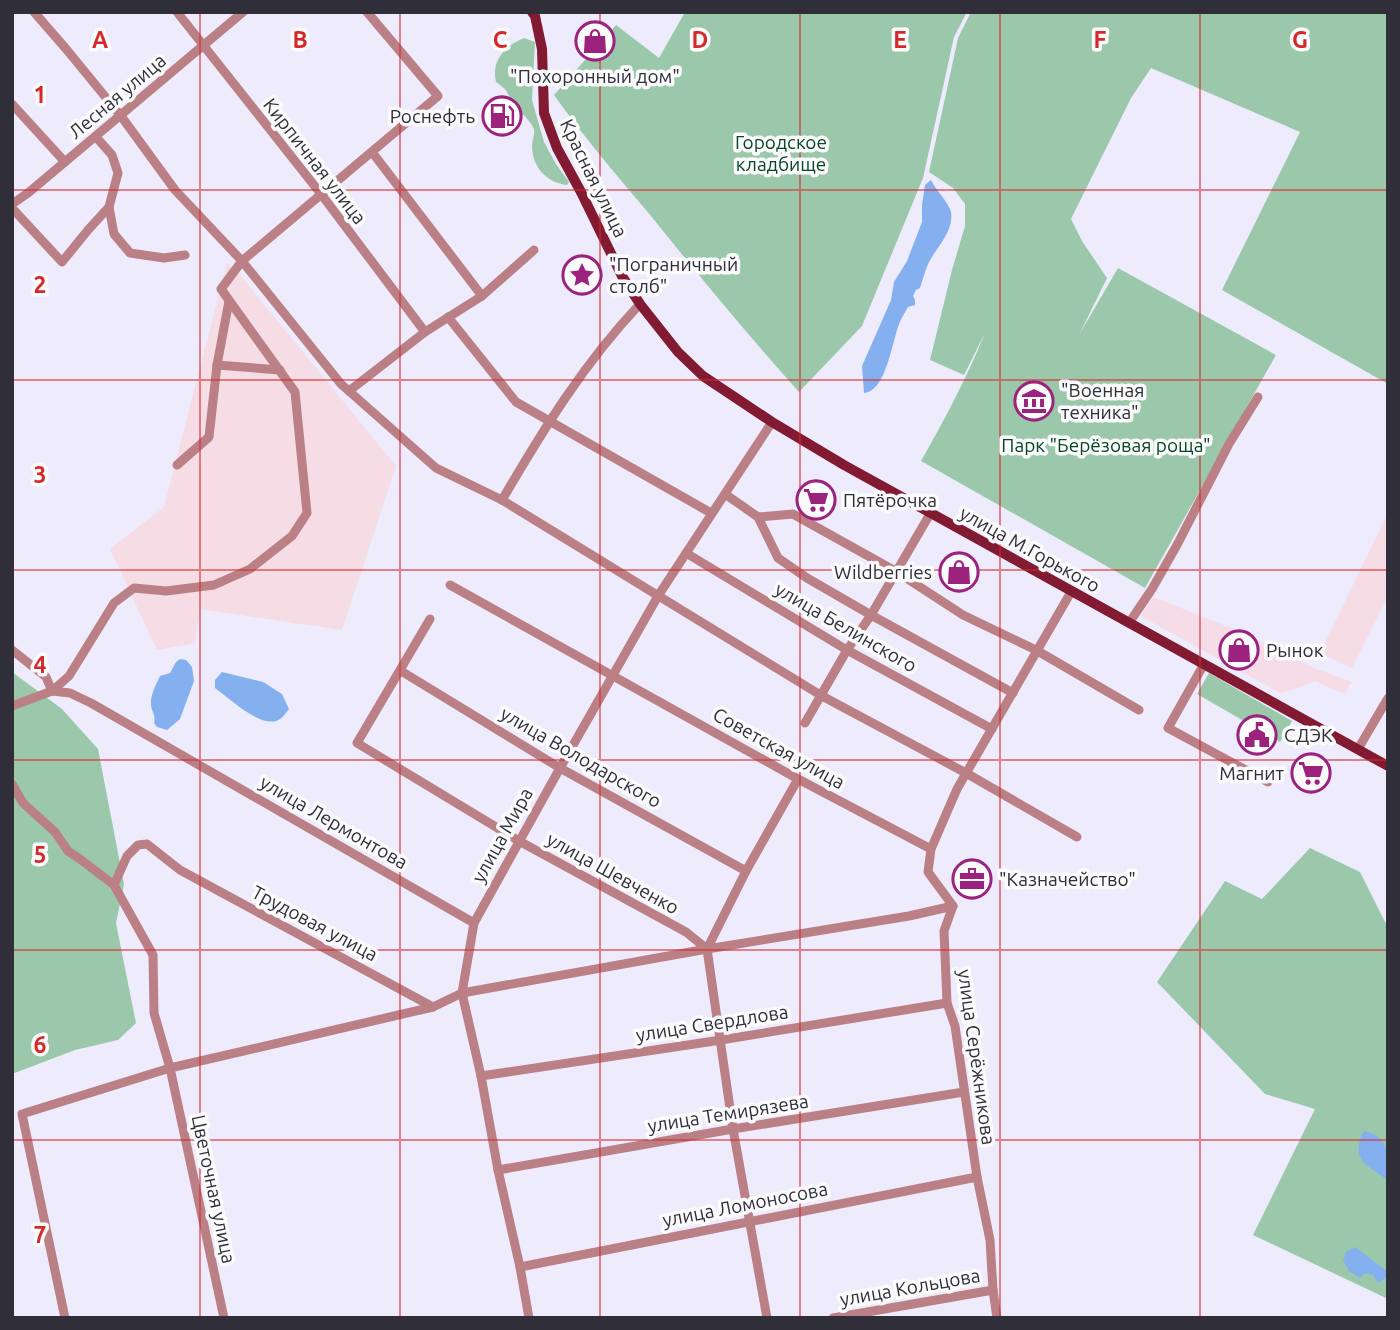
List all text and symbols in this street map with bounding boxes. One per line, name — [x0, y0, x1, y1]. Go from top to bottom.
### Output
shop icon: "Похоронный дом" — [574, 20, 616, 62]
text: A — [92, 27, 108, 52]
text: B — [292, 27, 308, 52]
text: C — [493, 27, 508, 52]
text: D — [692, 27, 708, 52]
text: E — [893, 27, 907, 52]
text: F — [1094, 27, 1107, 52]
text: G — [1292, 27, 1308, 52]
street label: Лесная улица — [64, 49, 170, 143]
place label: "Похоронный дом" — [510, 65, 680, 87]
text: 1 — [34, 82, 46, 107]
street label: Кирпичная улица — [259, 94, 371, 228]
fuel station icon: Роснефть — [481, 95, 523, 137]
place label: Роснефть — [390, 105, 475, 127]
street label: Красная улица — [556, 115, 632, 241]
park label: Городское кладбище — [735, 131, 827, 175]
place label: "Пограничный столб" — [609, 253, 738, 297]
place icon: "Пограничный столб" — [561, 254, 603, 296]
text: 2 — [34, 272, 46, 297]
place label: "Военная техника" — [1061, 379, 1144, 423]
museum icon: "Военная техника" — [1013, 380, 1055, 422]
park label: Парк "Берёзовая роща" — [1001, 434, 1211, 456]
text: 3 — [34, 462, 46, 487]
supermarket icon: Пятёрочка — [795, 479, 837, 521]
place label: Пятёрочка — [843, 489, 937, 511]
street label: улица М.Горького — [956, 501, 1104, 597]
shop icon: Wildberries — [938, 551, 980, 593]
place label: Wildberries — [834, 561, 932, 583]
street label: улица Белинского — [771, 577, 921, 677]
shop icon: Рынок — [1218, 629, 1260, 671]
place label: Рынок — [1266, 639, 1324, 661]
text: 4 — [34, 652, 47, 677]
street label: улица Володарского — [497, 702, 665, 812]
street label: Советская улица — [709, 703, 849, 793]
public building icon: СДЭК — [1236, 714, 1278, 756]
place label: СДЭК — [1284, 724, 1333, 746]
supermarket icon: Магнит — [1290, 752, 1332, 794]
place label: Магнит — [1219, 762, 1285, 784]
street label: улица Лермонтова — [256, 771, 412, 873]
street label: улица Мира — [467, 784, 537, 886]
street label: улица Шевченко — [543, 828, 683, 918]
text: 5 — [34, 842, 46, 867]
office icon: "Казначейство" — [951, 858, 993, 900]
place label: "Казначейство" — [999, 868, 1136, 890]
street label: Трудовая улица — [248, 881, 382, 965]
street label: улица Серёжникова — [954, 968, 1000, 1146]
street label: улица Свердлова — [634, 1000, 790, 1046]
text: 6 — [34, 1032, 47, 1057]
street label: улица Темирязева — [646, 1089, 810, 1137]
street label: Цветочная улица — [188, 1113, 240, 1265]
street label: улица Ломоносова — [660, 1177, 830, 1231]
text: 7 — [34, 1222, 46, 1247]
street label: улица Кольцова — [838, 1264, 982, 1310]

